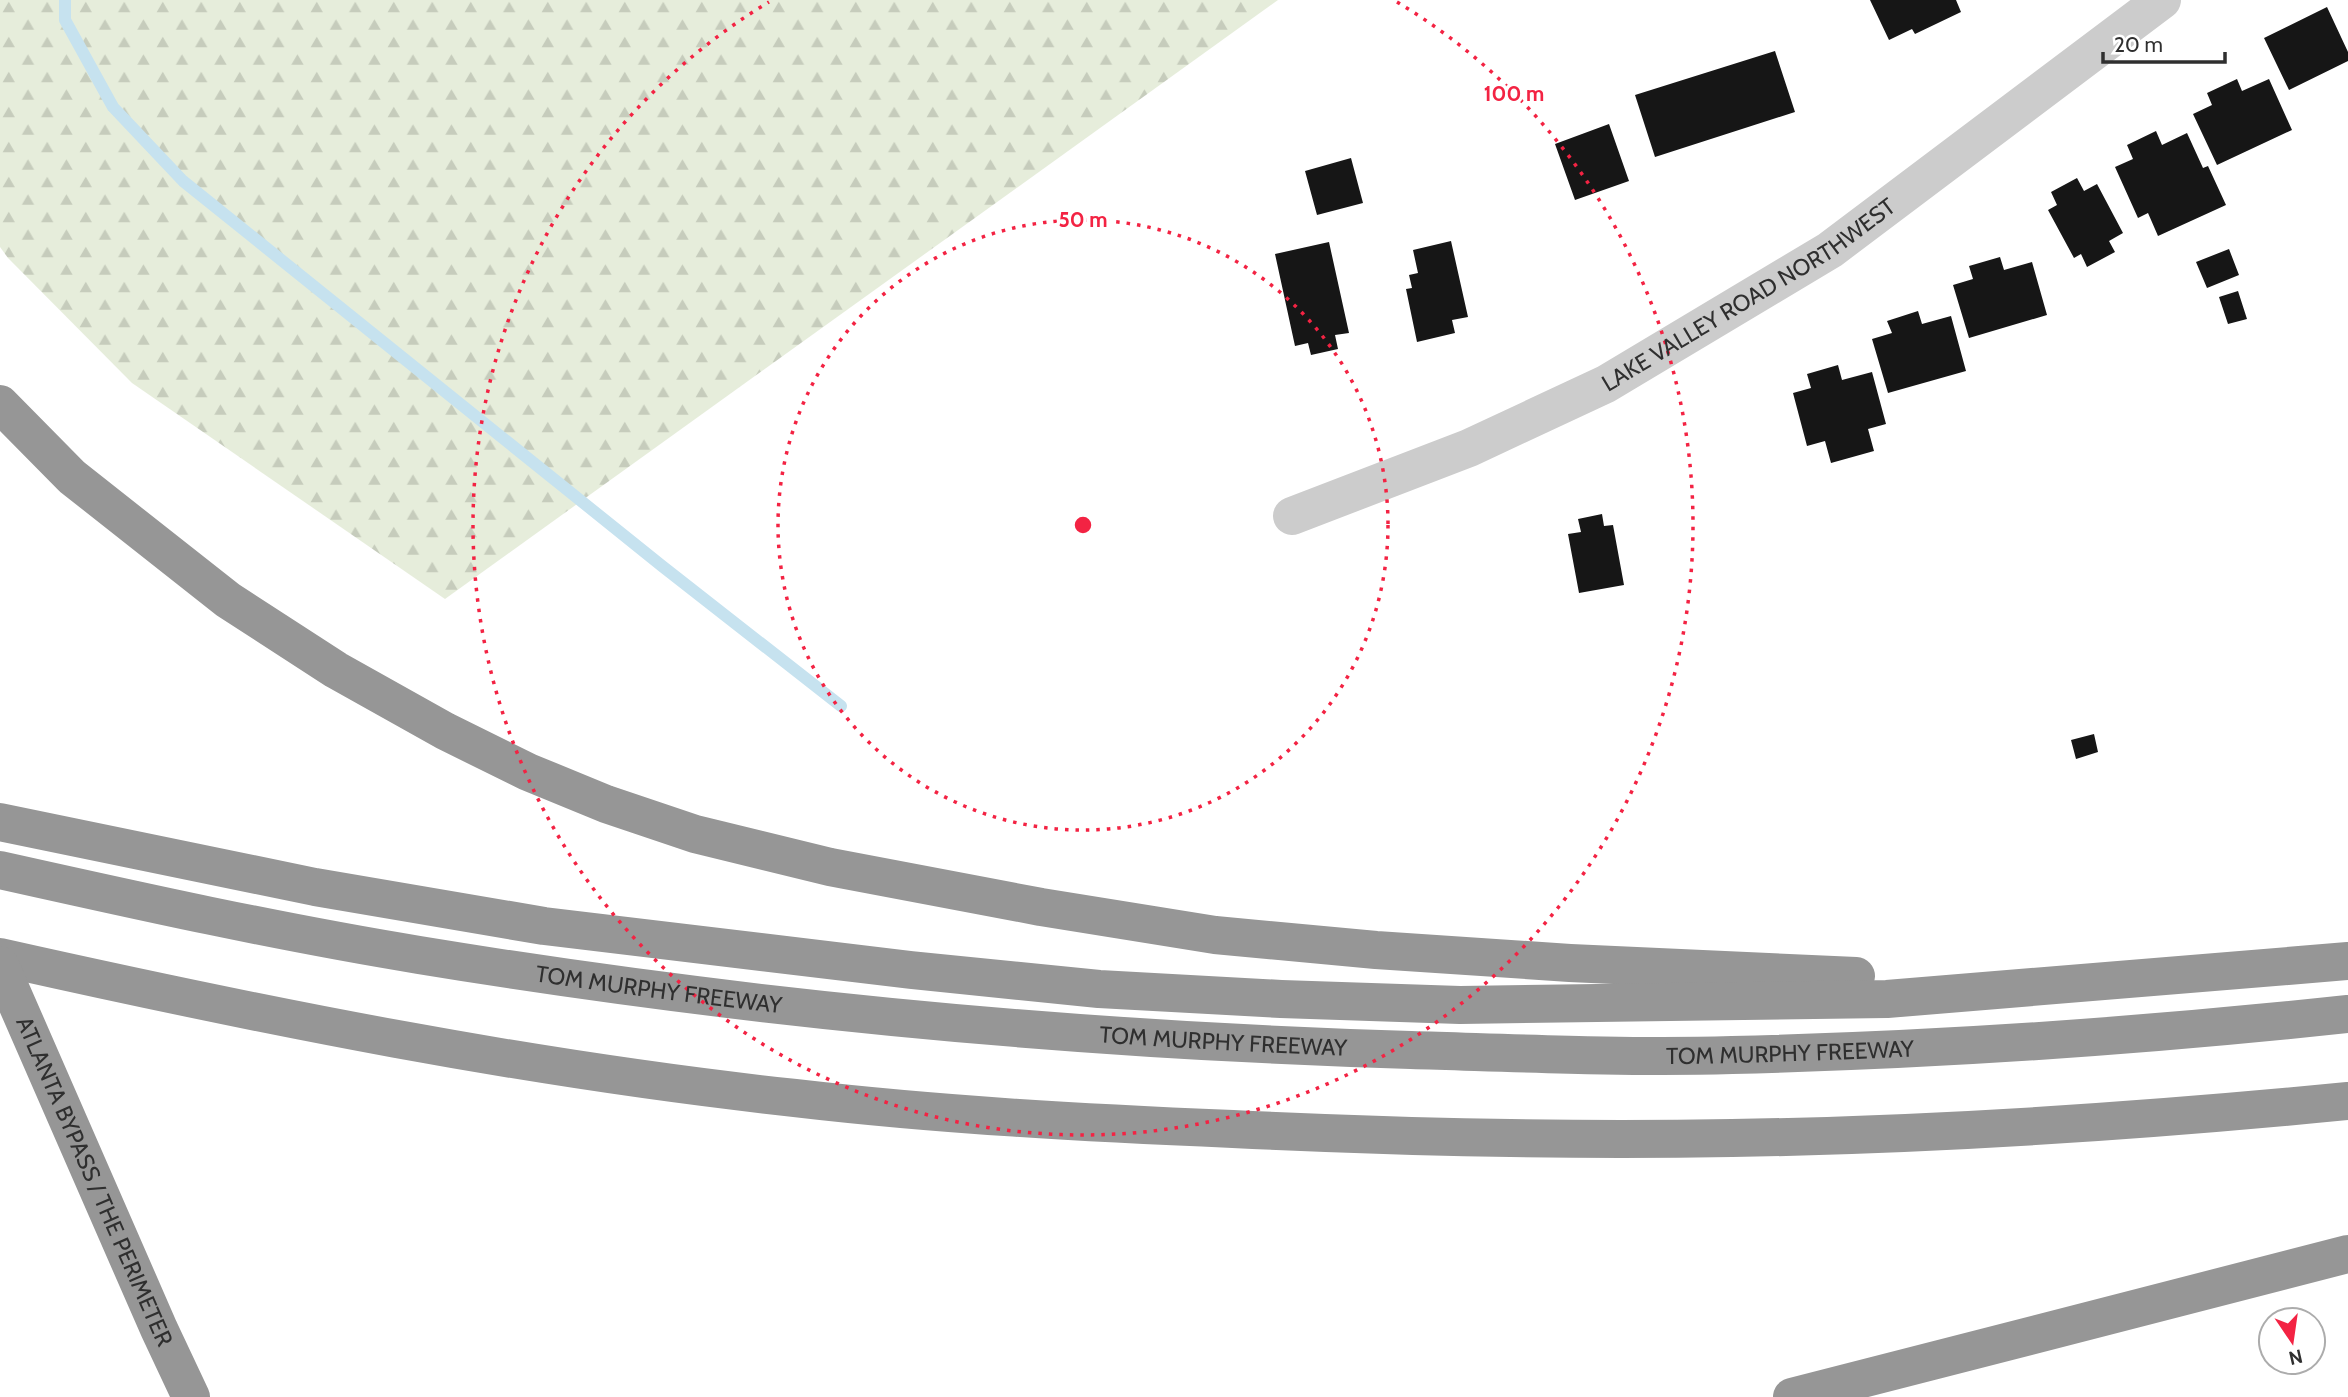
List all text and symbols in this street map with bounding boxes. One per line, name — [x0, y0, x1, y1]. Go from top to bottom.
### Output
scale bar — [2103, 21, 2226, 65]
text: 20 m — [2114, 32, 2163, 57]
text: 100 m — [1484, 81, 1544, 106]
street label: LAKE VALLEY ROAD NORTHWEST — [1597, 192, 1901, 397]
text: 50 m — [1058, 207, 1108, 232]
centre of rings — [1071, 513, 1095, 537]
street label: TOM MURPHY FREEWAY — [534, 959, 784, 1019]
street label: ATLANTA BYPASS / THE PERIMETER — [10, 1012, 179, 1351]
street label: TOM MURPHY FREEWAY — [1099, 1020, 1349, 1062]
street label: TOM MURPHY FREEWAY — [1666, 1034, 1916, 1070]
north arrow — [2257, 1306, 2327, 1376]
text: N — [2287, 1344, 2305, 1370]

